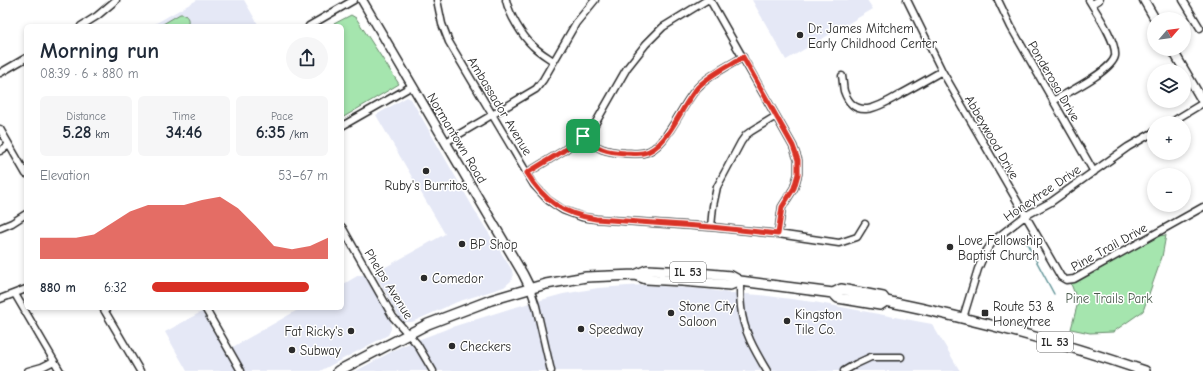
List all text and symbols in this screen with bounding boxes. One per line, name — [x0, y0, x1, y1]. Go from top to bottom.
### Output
north arrow — [1147, 12, 1191, 56]
map controls — [1147, 12, 1191, 212]
place label: Dr. James Mitchem Early Childhood Center — [808, 21, 938, 51]
marker: Dr. James Mitchem Early Childhood Center — [795, 30, 805, 40]
button: share — [286, 37, 328, 79]
text: Morning run — [40, 38, 159, 64]
street label: Ponderosa Drive — [1025, 38, 1083, 124]
street label: Ambassador Avenue — [465, 54, 536, 158]
button: layers — [1147, 64, 1191, 108]
text: 08:39 · 6 × 880 m — [40, 66, 138, 81]
street label: Normantown Road — [424, 90, 490, 186]
street label: Abbeywood Drive — [962, 92, 1022, 182]
text: Distance — [66, 110, 106, 123]
text: Time — [173, 110, 195, 123]
text: Pace — [271, 110, 293, 123]
button: + — [1147, 116, 1191, 160]
pin — [566, 119, 600, 153]
text: 5.28 — [62, 123, 92, 142]
text: 34:46 — [166, 123, 202, 142]
text: 6:35 — [256, 123, 285, 142]
icon: arrive — [572, 125, 594, 147]
text: km — [92, 128, 110, 141]
text: /km — [285, 128, 308, 141]
street label: Honeytree Drive — [1001, 161, 1084, 224]
marker: Ruby's Burritos — [421, 166, 431, 176]
text: Elevation — [40, 168, 90, 183]
text: 53–67 m — [278, 168, 328, 183]
button: − — [1147, 168, 1191, 212]
place label: Ruby's Burritos — [385, 178, 467, 193]
street label: Pine Trail Drive — [1068, 220, 1150, 274]
place label: Love Fellowship Baptist Church — [958, 233, 1043, 263]
place label: BP Shop — [470, 237, 518, 252]
marker: BP Shop — [457, 239, 467, 249]
marker: Love Fellowship Baptist Church — [945, 242, 955, 252]
street label: Phelps Avenue — [362, 246, 417, 322]
road number: IL 53 — [670, 262, 706, 282]
place label: Comedor — [432, 271, 484, 286]
marker: Comedor — [419, 273, 429, 283]
text: 880 m — [40, 280, 76, 295]
text: 6:32 — [104, 280, 127, 295]
park label: Pine Trails Park — [1065, 291, 1153, 306]
place label: Stone City Saloon — [679, 299, 735, 329]
place label: Route 53 & Honeytree — [993, 299, 1055, 329]
place label: Kingston Tile Co. — [795, 307, 842, 337]
marker: Stone City Saloon — [666, 308, 676, 318]
marker: Route 53 & Honeytree — [980, 308, 990, 318]
marker: Kingston Tile Co. — [782, 316, 792, 326]
place label: Speedway — [589, 322, 643, 337]
place label: Fat Ricky's — [284, 324, 343, 339]
marker: Speedway — [576, 324, 586, 334]
marker: Fat Ricky's — [346, 326, 356, 336]
road number: IL 53 — [1037, 332, 1073, 352]
place label: Checkers — [460, 339, 511, 354]
marker: Checkers — [447, 341, 457, 351]
place label: Subway — [300, 343, 341, 358]
marker: Subway — [287, 345, 297, 355]

